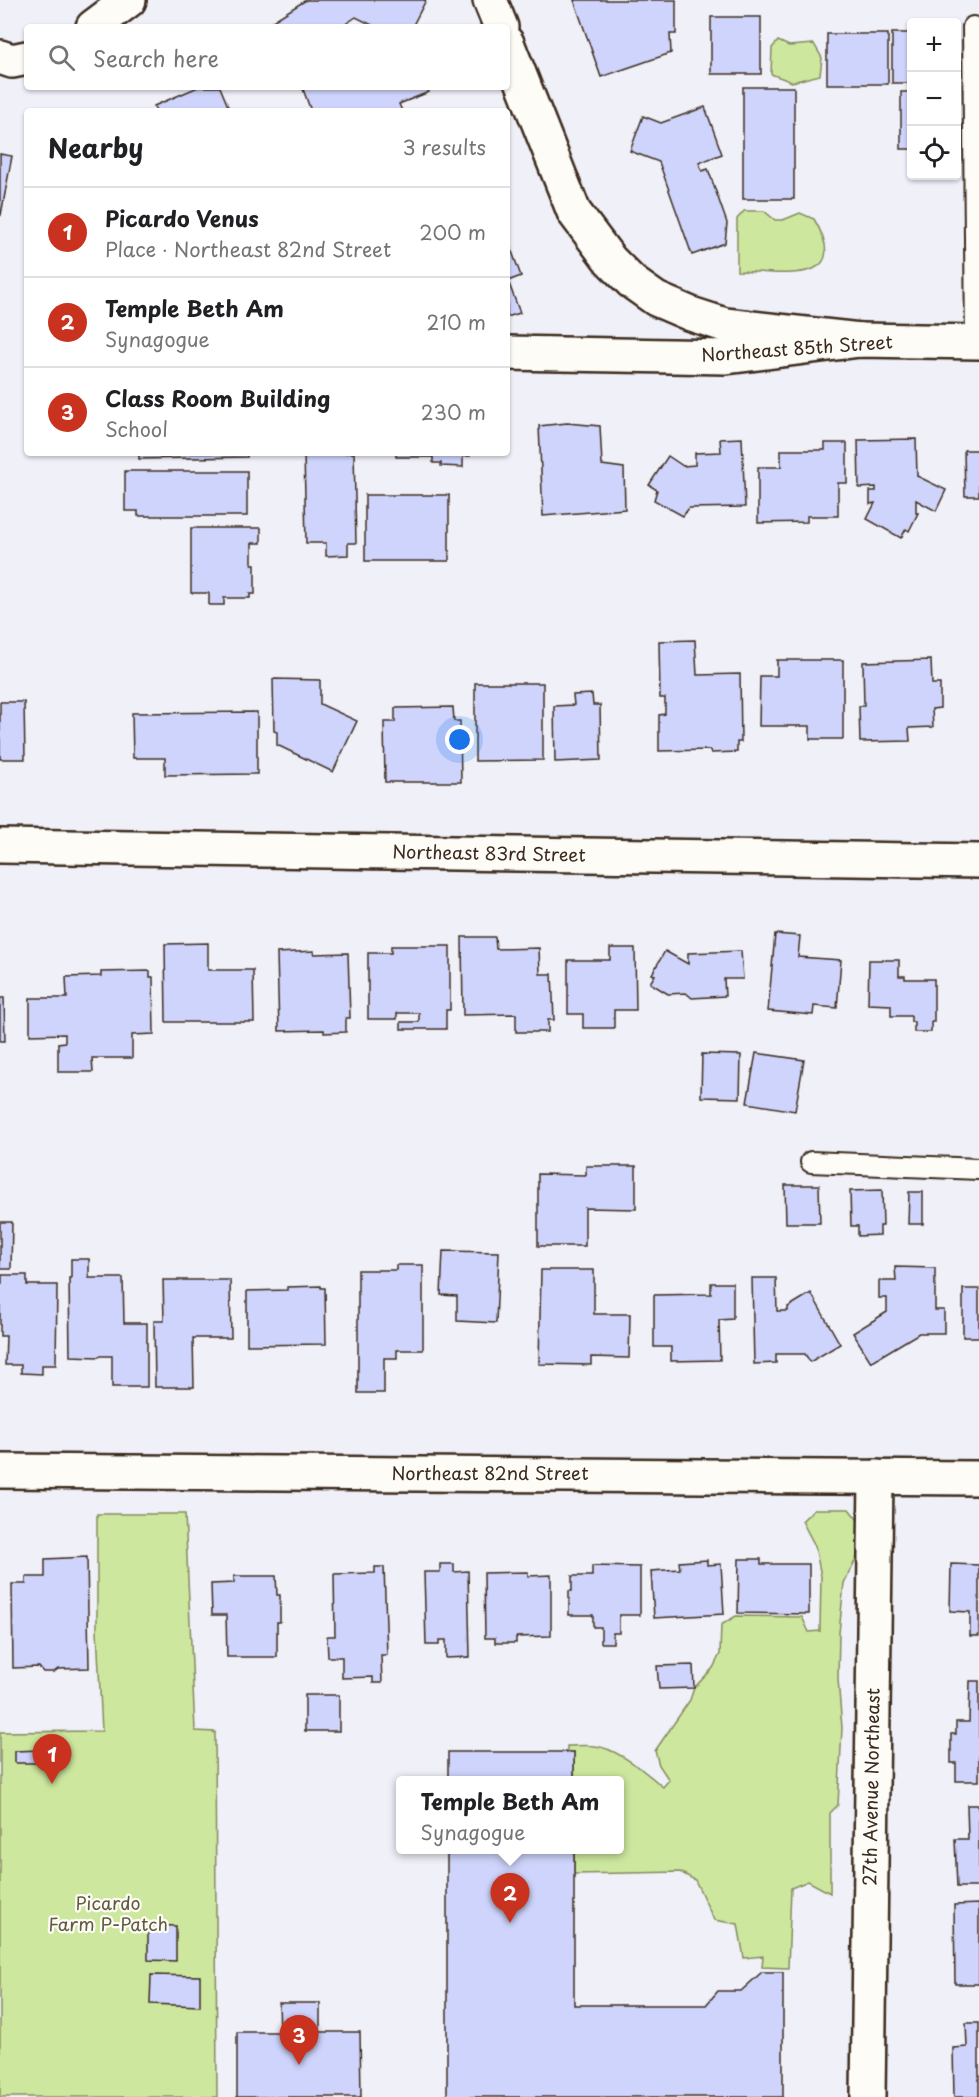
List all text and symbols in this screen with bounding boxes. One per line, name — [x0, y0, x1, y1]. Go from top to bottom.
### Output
map controls — [907, 18, 961, 180]
button: + — [907, 18, 961, 72]
search box — [24, 24, 510, 90]
icon: search — [45, 41, 78, 74]
text: Search here — [93, 41, 219, 74]
button: − — [907, 72, 961, 126]
button: locate — [907, 126, 961, 180]
text: Nearby — [48, 128, 143, 167]
text: 3 results — [403, 132, 486, 162]
text: Picardo Venus — [105, 201, 259, 234]
text: 1 — [63, 217, 72, 247]
text: 200 m — [419, 217, 486, 247]
text: Place · Northeast 82nd Street — [105, 234, 391, 264]
text: Temple Beth Am — [105, 291, 284, 324]
text: 2 — [60, 307, 75, 337]
text: 210 m — [427, 307, 486, 337]
text: Synagogue — [105, 324, 210, 354]
street label: Northeast 85th Street — [700, 327, 893, 368]
text: Class Room Building — [105, 381, 330, 414]
text: 3 — [61, 397, 74, 427]
text: 230 m — [421, 397, 486, 427]
text: School — [105, 414, 168, 444]
your location — [445, 725, 474, 754]
street label: Northeast 83rd Street — [392, 837, 586, 868]
street label: Northeast 82nd Street — [391, 1459, 589, 1486]
street label: 27th Avenue Northeast — [855, 1688, 886, 1886]
pin: 1 — [32, 1734, 72, 1784]
popup — [396, 1776, 624, 1854]
text: Temple Beth Am — [421, 1784, 599, 1817]
text: Synagogue — [421, 1817, 525, 1847]
pin: 2 — [490, 1874, 530, 1923]
park label: Picardo Farm P-Patch — [48, 1889, 168, 1937]
pin: 3 — [280, 2016, 318, 2065]

